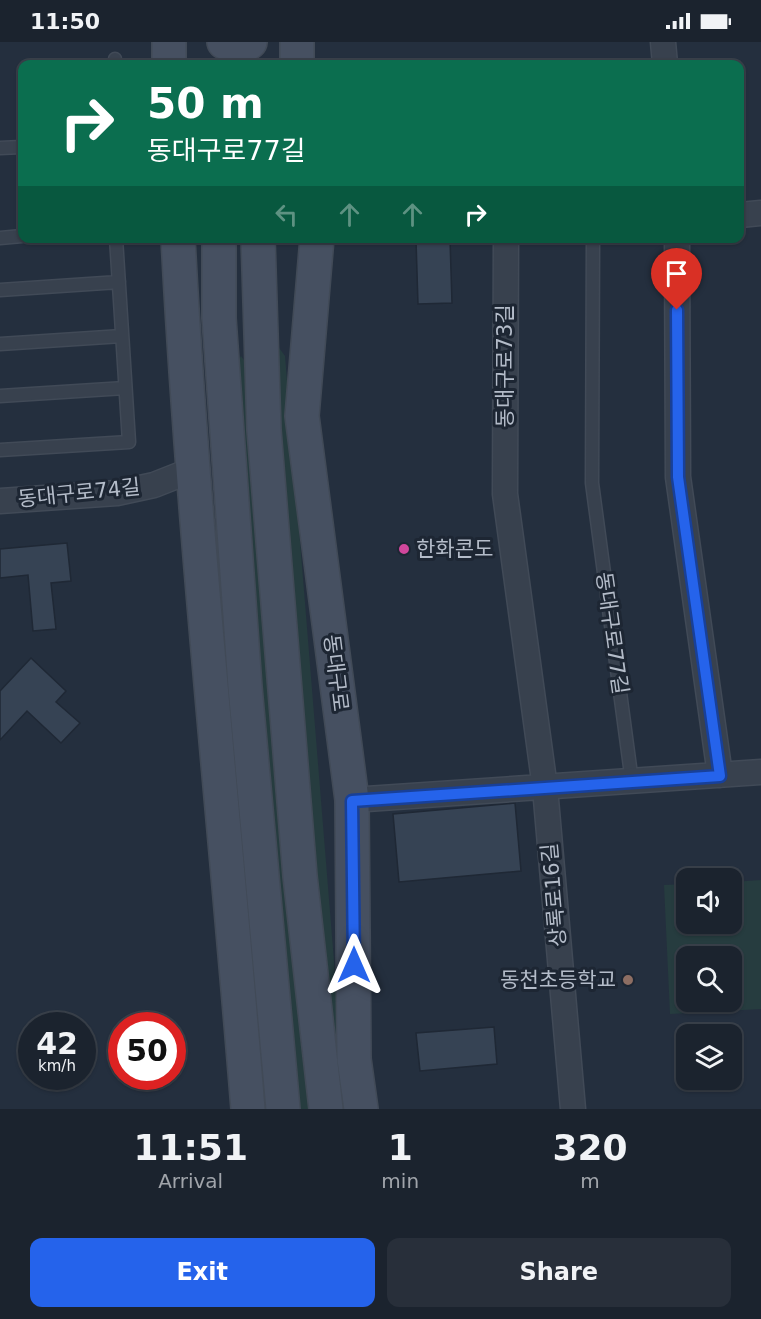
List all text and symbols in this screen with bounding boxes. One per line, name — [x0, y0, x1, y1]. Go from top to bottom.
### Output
text: 11:50 — [30, 9, 100, 34]
text: 50 m — [147, 79, 264, 128]
icon: right — [48, 84, 126, 162]
text: 동대구로77길 — [147, 135, 306, 166]
icon: left — [270, 198, 303, 231]
icon: ahead — [333, 198, 366, 231]
icon: ahead — [396, 198, 429, 231]
icon: right — [459, 198, 492, 231]
pin — [651, 248, 702, 310]
icon: arrive — [660, 257, 693, 290]
street label: 동대구로73길 — [493, 304, 517, 428]
street label: 동대구로74길 — [16, 475, 142, 511]
place label: 한화콘도 — [416, 537, 493, 561]
marker: 한화콘도 — [397, 542, 411, 556]
street label: 동대구로77길 — [592, 570, 632, 696]
street label: 동대구로 — [319, 633, 353, 713]
street label: 상록로16길 — [538, 842, 570, 948]
map controls — [676, 868, 742, 1090]
button: sound — [676, 868, 742, 934]
position arrow — [322, 933, 386, 997]
button: search — [676, 946, 742, 1012]
place label: 동천초등학교 — [500, 968, 616, 992]
marker: 동천초등학교 — [621, 973, 635, 987]
speed limit sign: 50 — [108, 1012, 186, 1090]
button: layers — [676, 1024, 742, 1090]
text: 42 — [36, 1026, 78, 1061]
text: km/h — [38, 1057, 76, 1075]
text: 11:51 — [133, 1127, 248, 1168]
text: 1 — [388, 1127, 413, 1168]
text: 320 — [552, 1127, 628, 1168]
text: Arrival — [158, 1169, 223, 1193]
text: min — [381, 1169, 419, 1193]
text: m — [580, 1169, 600, 1193]
button: Exit — [30, 1238, 375, 1307]
button: Share — [387, 1238, 731, 1307]

